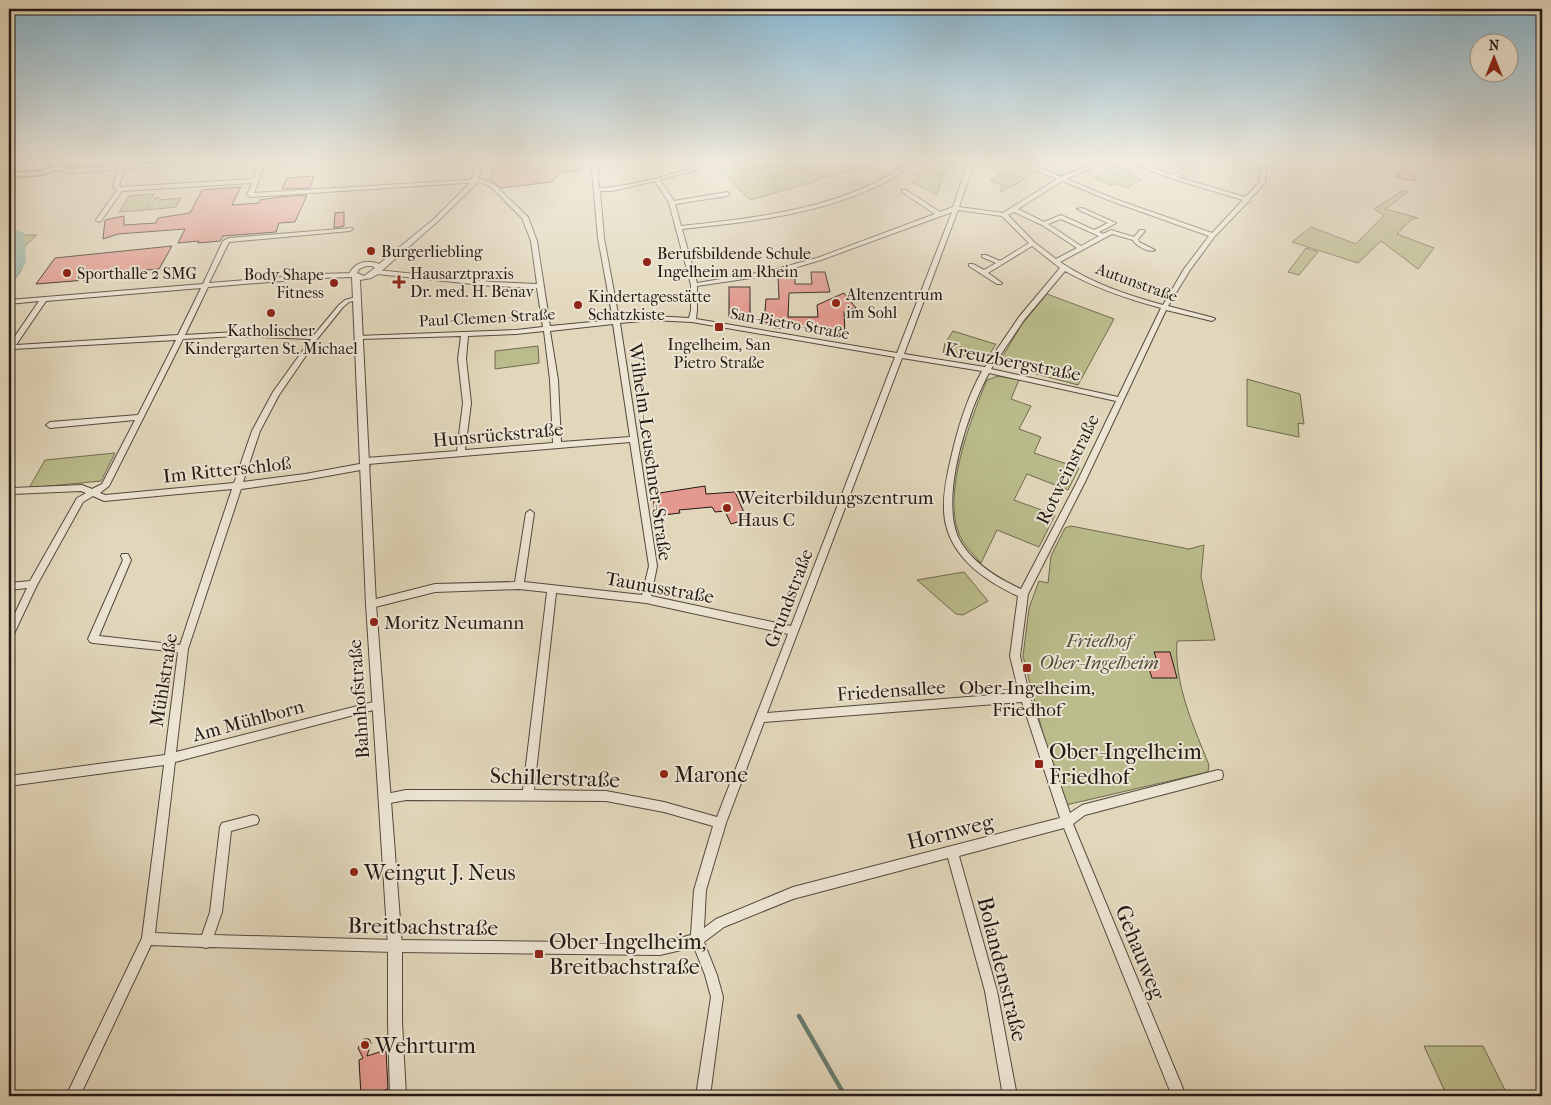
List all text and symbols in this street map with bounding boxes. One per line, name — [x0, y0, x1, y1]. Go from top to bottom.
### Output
north arrow — [1468, 32, 1518, 82]
text: N — [1489, 37, 1500, 54]
place label: Burgerliebling — [381, 242, 483, 261]
place label: Berufsbildende Schule Ingelheim am Rhein — [657, 244, 811, 281]
marker: Burgerliebling — [365, 245, 377, 257]
marker: Berufsbildende Schule Ingelheim am Rhein — [641, 256, 653, 268]
street label: Autunstraße — [1092, 259, 1180, 306]
place label: Sporthalle 2 SMG — [77, 264, 197, 283]
place label: Hausarztpraxis Dr. med. H. Benav — [410, 264, 535, 301]
place label: Body Shape Fitness — [244, 265, 324, 302]
marker: Sporthalle 2 SMG — [61, 267, 73, 279]
marker: Hausarztpraxis Dr. med. H. Benav — [392, 275, 406, 289]
marker: Body Shape Fitness — [328, 277, 340, 289]
place label: Altenzentrum im Sohl — [845, 285, 943, 322]
place label: Kindertagesstätte Schatzkiste — [588, 287, 711, 324]
marker: Altenzentrum im Sohl — [830, 297, 842, 309]
marker: Kindertagesstätte Schatzkiste — [572, 299, 584, 311]
street label: Paul-Clemen-Straße — [418, 304, 556, 331]
street label: San-Pietro-Straße — [729, 304, 851, 343]
marker: Katholischer Kindergarten St. Michael — [265, 307, 277, 319]
place label: Katholischer Kindergarten St. Michael — [184, 321, 358, 358]
marker: Ingelheim, San Pietro Straße — [713, 321, 725, 333]
place label: Ingelheim, San Pietro Straße — [668, 335, 771, 372]
street label: Kreuzbergstraße — [943, 338, 1083, 386]
street label: Wilhelm-Leuschner-Straße — [624, 341, 676, 562]
street label: Rotweinstraße — [1032, 411, 1104, 528]
street label: Hunsrückstraße — [432, 418, 564, 452]
street label: Im Ritterschloß — [162, 452, 293, 488]
place label: Weiterbildungszentrum Haus C — [736, 487, 934, 531]
marker: Weiterbildungszentrum Haus C — [721, 502, 733, 514]
street label: Grundstraße — [760, 546, 818, 651]
street label: Taunusstraße — [604, 568, 716, 608]
place label: Moritz Neumann — [384, 612, 524, 634]
marker: Moritz Neumann — [368, 616, 380, 628]
park label: Friedhof Ober-Ingelheim — [1039, 630, 1159, 674]
street label: Mühlstraße — [146, 632, 182, 728]
street label: Bahnhofstraße — [344, 638, 374, 759]
marker: Ober-Ingelheim, Friedhof — [1021, 662, 1033, 674]
street label: Friedensallee — [836, 676, 946, 706]
place label: Ober-Ingelheim, Friedhof — [959, 677, 1095, 721]
street label: Am Mühlborn — [189, 696, 306, 747]
place label: Ober-Ingelheim Friedhof — [1049, 739, 1202, 790]
marker: Ober-Ingelheim Friedhof — [1033, 758, 1045, 770]
place label: Marone — [674, 762, 748, 788]
street label: Schillerstraße — [489, 763, 621, 793]
marker: Marone — [658, 768, 670, 780]
street label: Hornweg — [904, 809, 997, 855]
place label: Weingut J. Neus — [363, 860, 516, 886]
marker: Weingut J. Neus — [348, 866, 360, 878]
street label: Bolandenstraße — [971, 894, 1033, 1044]
street label: Gehauweg — [1109, 901, 1171, 1004]
street label: Breitbachstraße — [347, 913, 499, 941]
place label: Ober-Ingelheim, Breitbachstraße — [549, 929, 706, 980]
marker: Ober-Ingelheim, Breitbachstraße — [533, 948, 545, 960]
place label: Wehrturm — [374, 1033, 476, 1059]
marker: Wehrturm — [359, 1039, 371, 1051]

